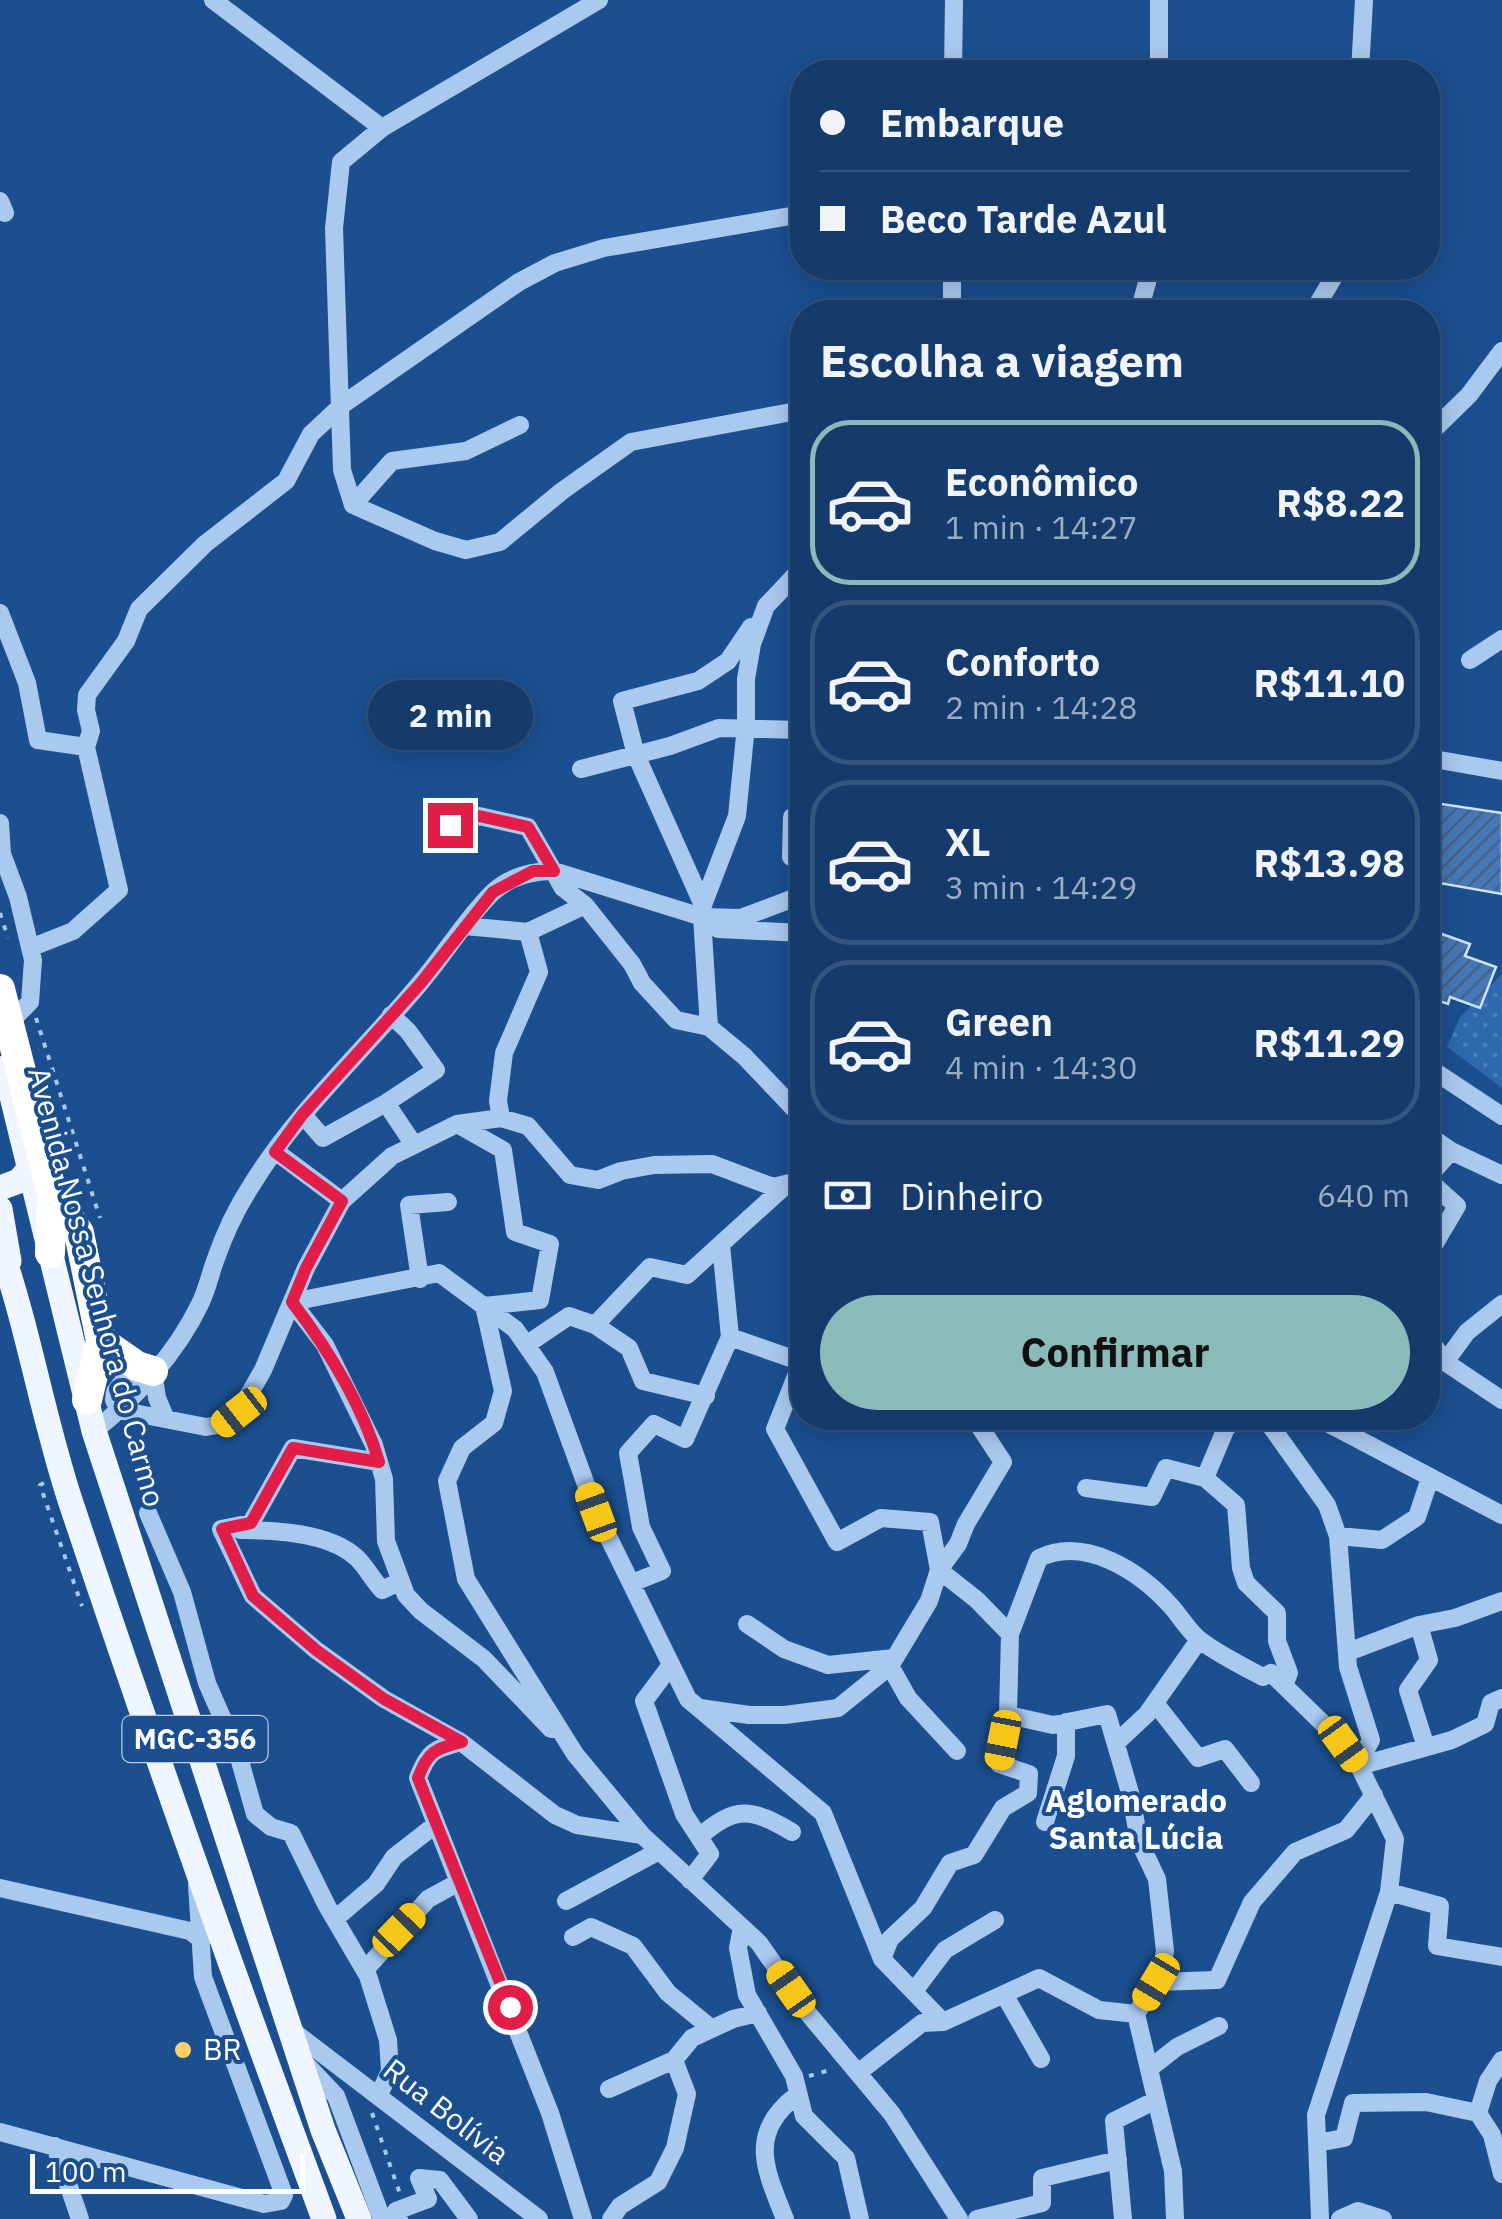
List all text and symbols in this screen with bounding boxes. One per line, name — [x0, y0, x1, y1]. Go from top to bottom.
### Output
text: Embarque — [880, 98, 1064, 147]
text: Beco Tarde Azul — [880, 194, 1167, 243]
text: Escolha a viagem — [820, 331, 1184, 389]
text: Econômico — [945, 457, 1138, 506]
icon: car — [825, 458, 915, 548]
text: R$8.22 — [1276, 478, 1405, 527]
text: 1 min · 14:27 — [945, 506, 1138, 548]
text: Conforto — [945, 637, 1100, 686]
icon: car — [825, 638, 915, 728]
text: R$11.10 — [1254, 658, 1405, 707]
callout: 2 min — [368, 680, 532, 750]
text: 2 min · 14:28 — [945, 686, 1138, 728]
text: 2 min — [409, 694, 492, 736]
route end — [428, 803, 473, 848]
text: XL — [945, 817, 991, 866]
icon: car — [825, 818, 915, 908]
text: R$13.98 — [1254, 838, 1405, 887]
text: 3 min · 14:29 — [945, 866, 1138, 908]
text: Green — [945, 997, 1053, 1046]
icon: car — [825, 998, 915, 1088]
text: R$11.29 — [1254, 1018, 1405, 1067]
text: 4 min · 14:30 — [945, 1046, 1138, 1088]
street label: Avenida Nossa Senhora do Carmo — [20, 1063, 175, 1511]
icon: cash — [820, 1168, 875, 1223]
text: Dinheiro — [900, 1171, 1044, 1220]
text: 640 m — [1317, 1174, 1410, 1216]
button: Confirmar — [820, 1295, 1410, 1410]
car — [206, 1382, 272, 1442]
car — [572, 1479, 620, 1545]
car — [983, 1708, 1023, 1772]
car — [1313, 1711, 1373, 1777]
road number: MGC-356 — [122, 1716, 268, 1762]
district label: Aglomerado Santa Lúcia — [1045, 1779, 1227, 1858]
car — [367, 1898, 431, 1962]
car — [1128, 1949, 1184, 2015]
car — [762, 1956, 820, 2022]
route start — [488, 1985, 533, 2030]
place label: BR — [203, 2029, 242, 2068]
marker: BR — [172, 2039, 194, 2061]
street label: Rua Bolívia — [376, 2049, 518, 2172]
scale bar — [30, 2149, 305, 2194]
text: 100 m — [45, 2153, 126, 2190]

